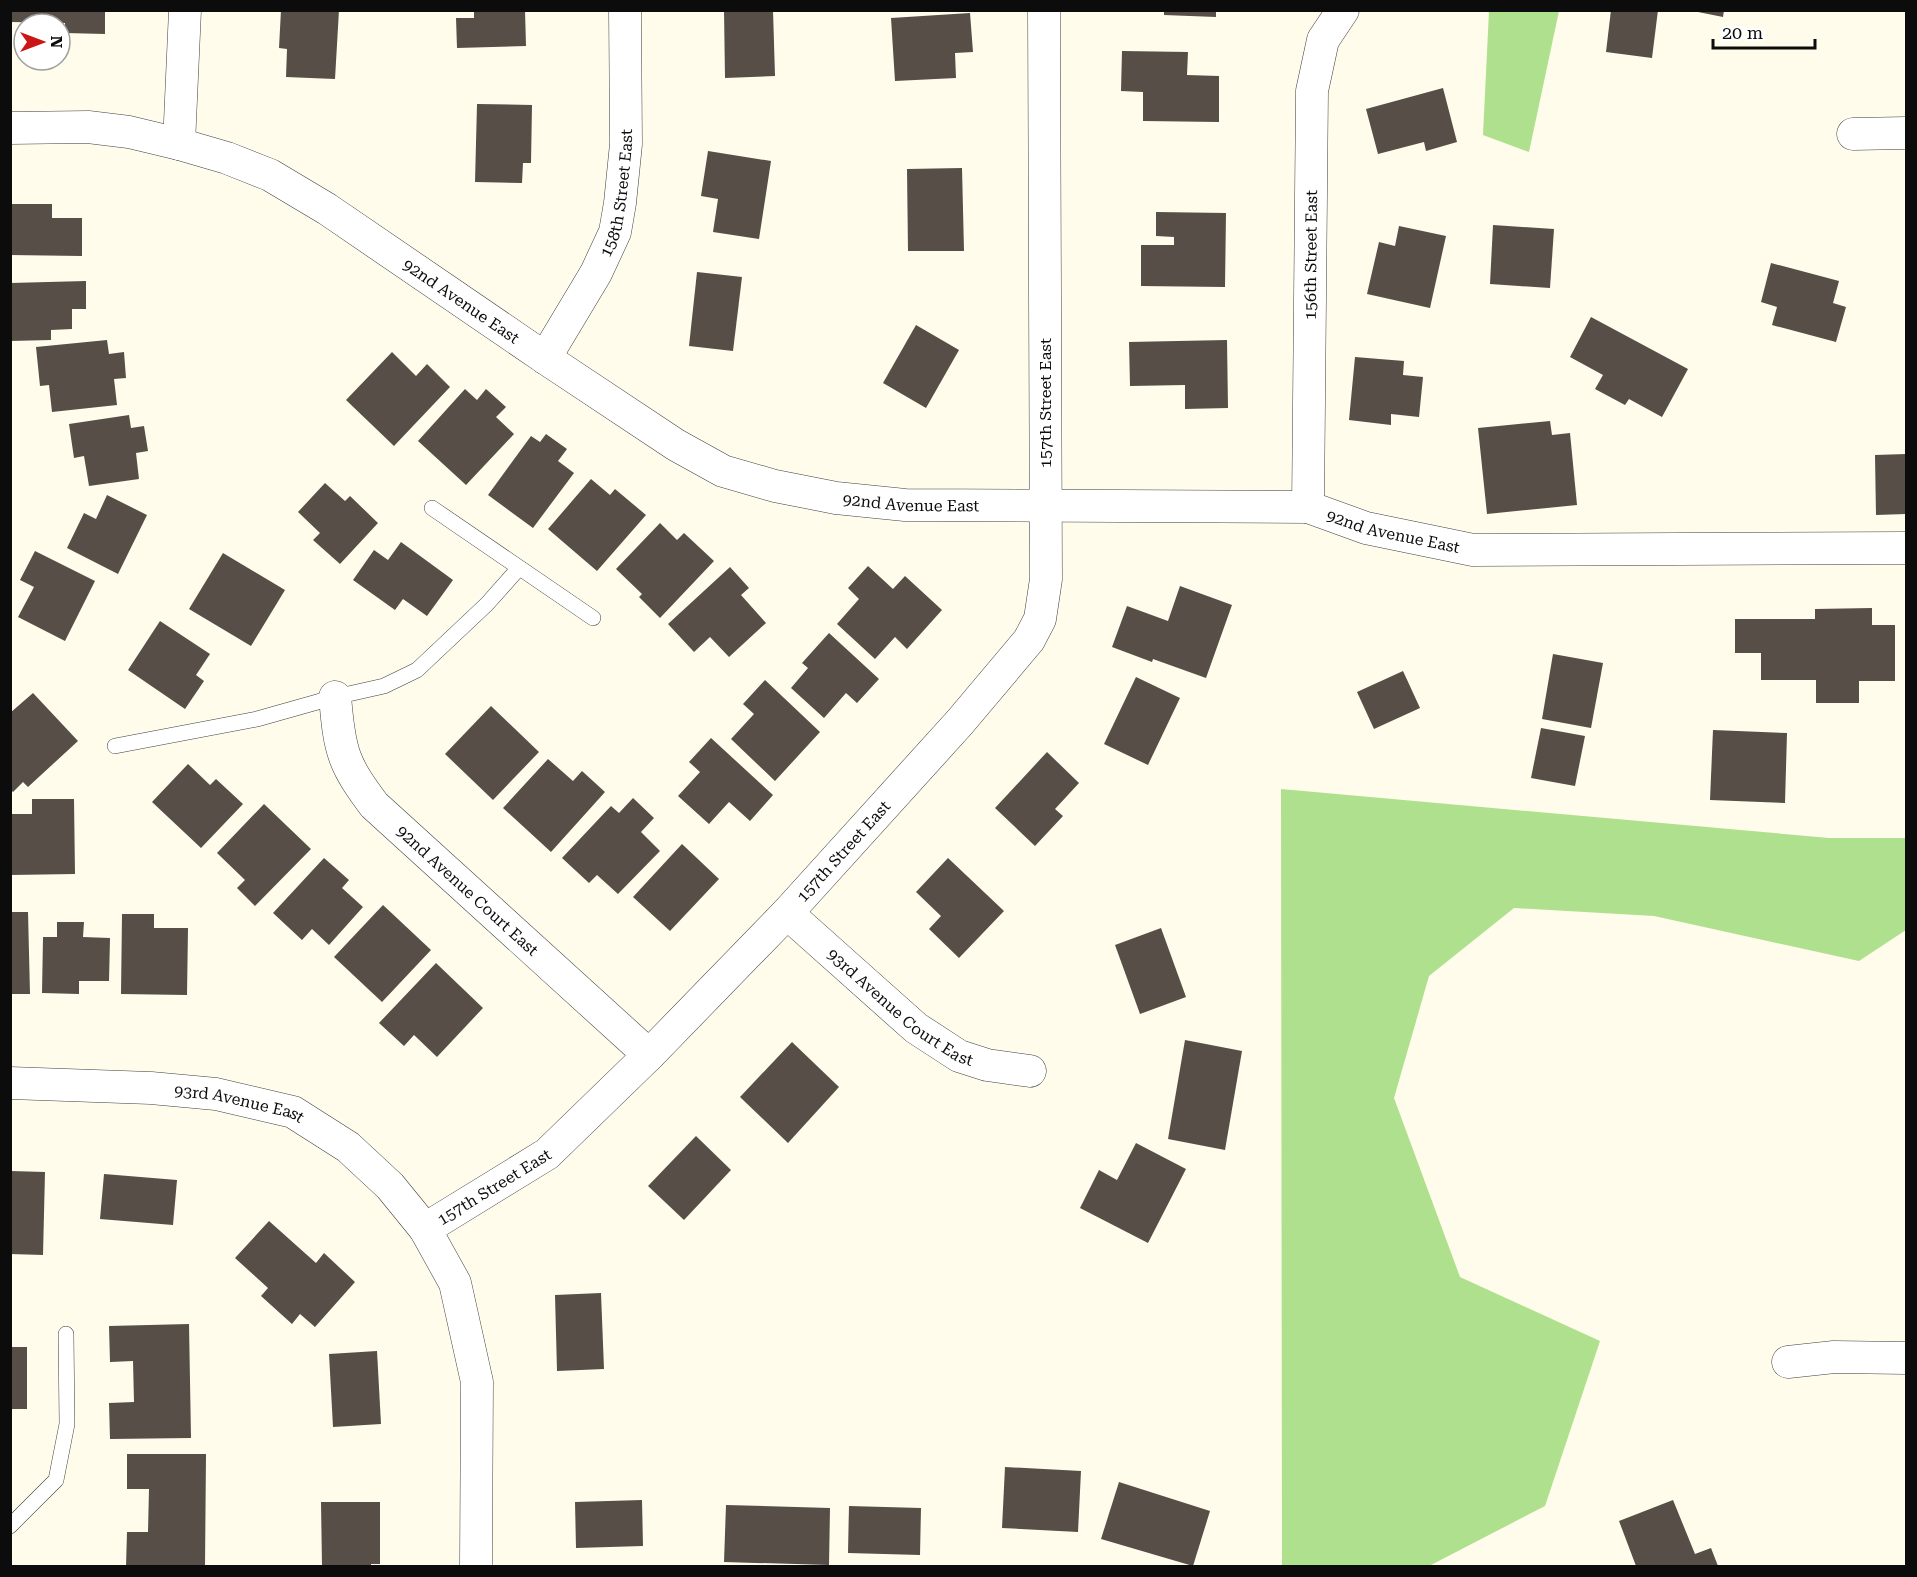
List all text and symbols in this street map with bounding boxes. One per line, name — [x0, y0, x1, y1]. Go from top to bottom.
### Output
north arrow — [12, 12, 72, 72]
scale bar — [1713, 12, 1815, 50]
text: 20 m — [1722, 22, 1763, 43]
text: N — [47, 36, 66, 48]
street label: 158th Street East — [595, 129, 636, 260]
street label: 156th Street East — [1300, 190, 1321, 320]
street label: 92nd Avenue East — [400, 254, 523, 347]
street label: 157th Street East — [1036, 338, 1055, 468]
street label: 92nd Avenue East — [842, 489, 979, 515]
street label: 92nd Avenue East — [1324, 505, 1462, 557]
street label: 157th Street East — [793, 796, 894, 906]
street label: 92nd Avenue Court East — [393, 821, 543, 960]
street label: 93rd Avenue Court East — [824, 944, 976, 1069]
street label: 93rd Avenue East — [174, 1081, 308, 1126]
street label: 157th Street East — [434, 1144, 554, 1229]

